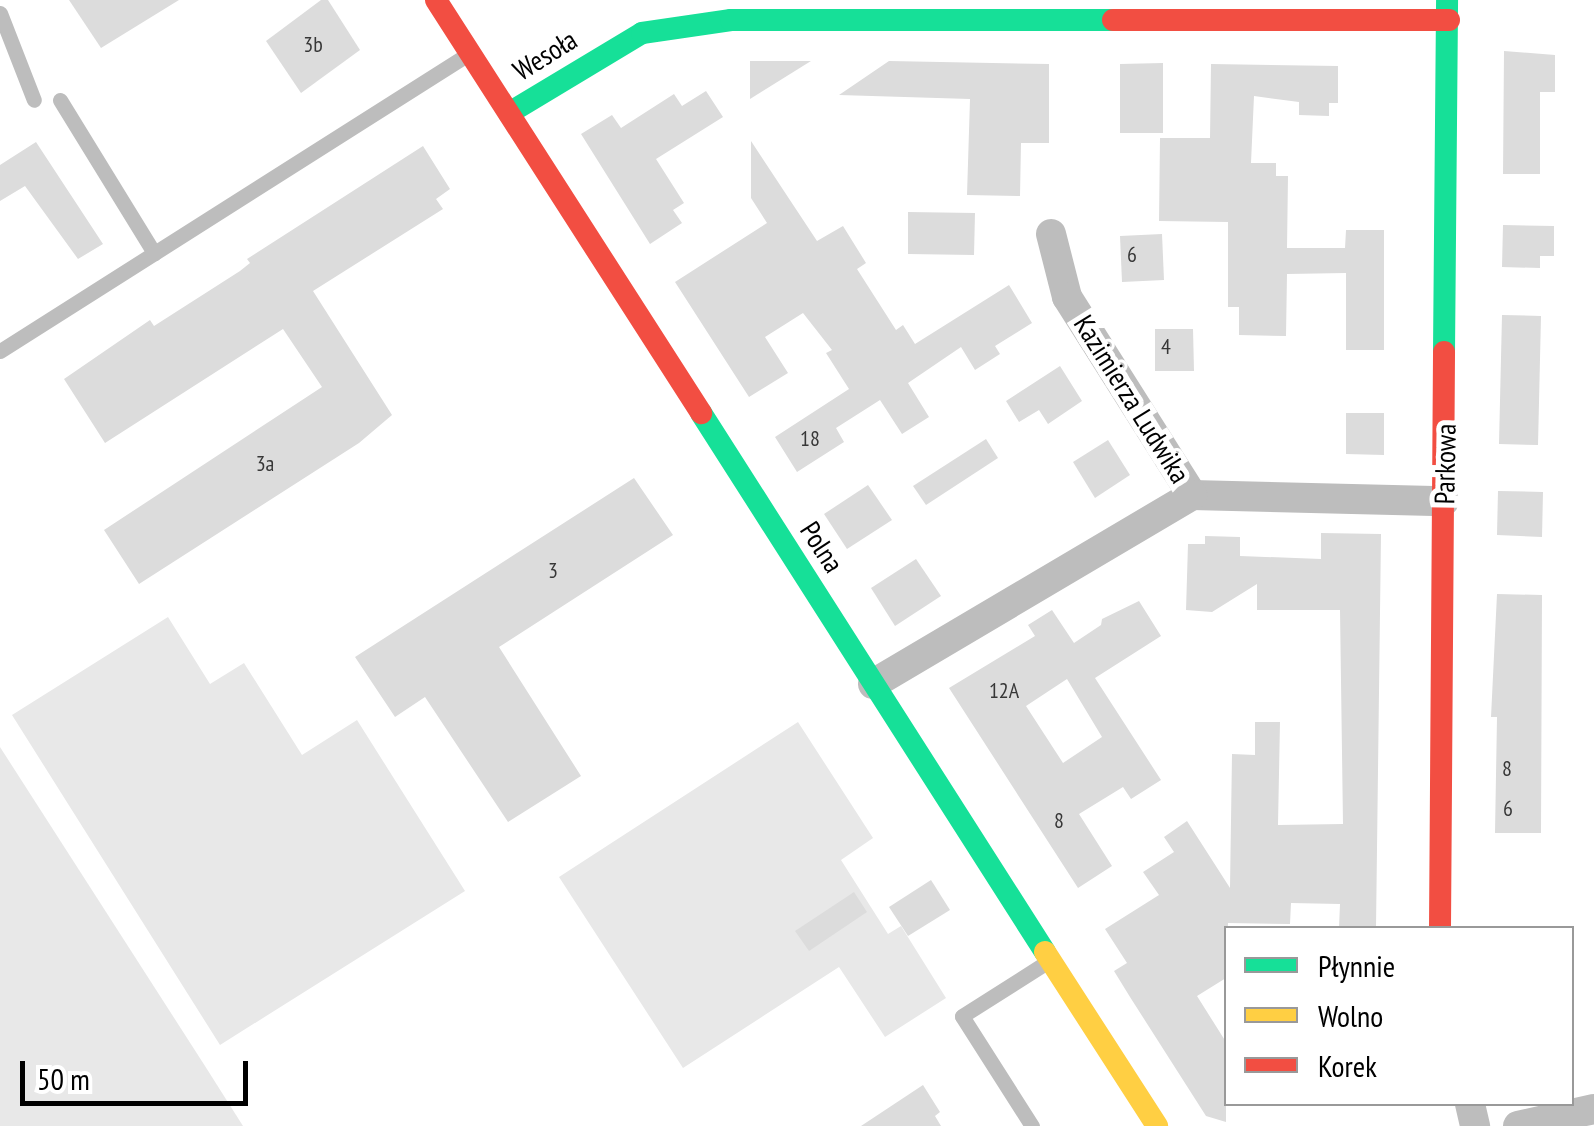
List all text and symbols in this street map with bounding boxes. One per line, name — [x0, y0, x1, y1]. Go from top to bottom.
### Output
street label: Wesoła — [507, 23, 583, 87]
house number: 3b — [303, 32, 323, 58]
house number: 6 — [1127, 242, 1137, 268]
street label: Kazimierza Ludwika — [1067, 309, 1197, 489]
house number: 4 — [1161, 334, 1171, 360]
street label: Parkowa — [1427, 423, 1463, 505]
house number: 18 — [800, 426, 820, 452]
house number: 3a — [256, 451, 274, 477]
street label: Polna — [793, 515, 851, 579]
house number: 3 — [548, 558, 558, 584]
house number: 12A — [989, 678, 1019, 704]
house number: 8 — [1502, 756, 1512, 782]
house number: 6 — [1503, 796, 1513, 822]
house number: 8 — [1054, 808, 1064, 834]
legend — [1224, 926, 1574, 1106]
text: Płynnie — [1318, 946, 1395, 985]
text: Wolno — [1318, 996, 1383, 1035]
scale bar — [25, 1041, 252, 1103]
text: Korek — [1318, 1046, 1377, 1085]
text: 50 m — [37, 1059, 90, 1098]

